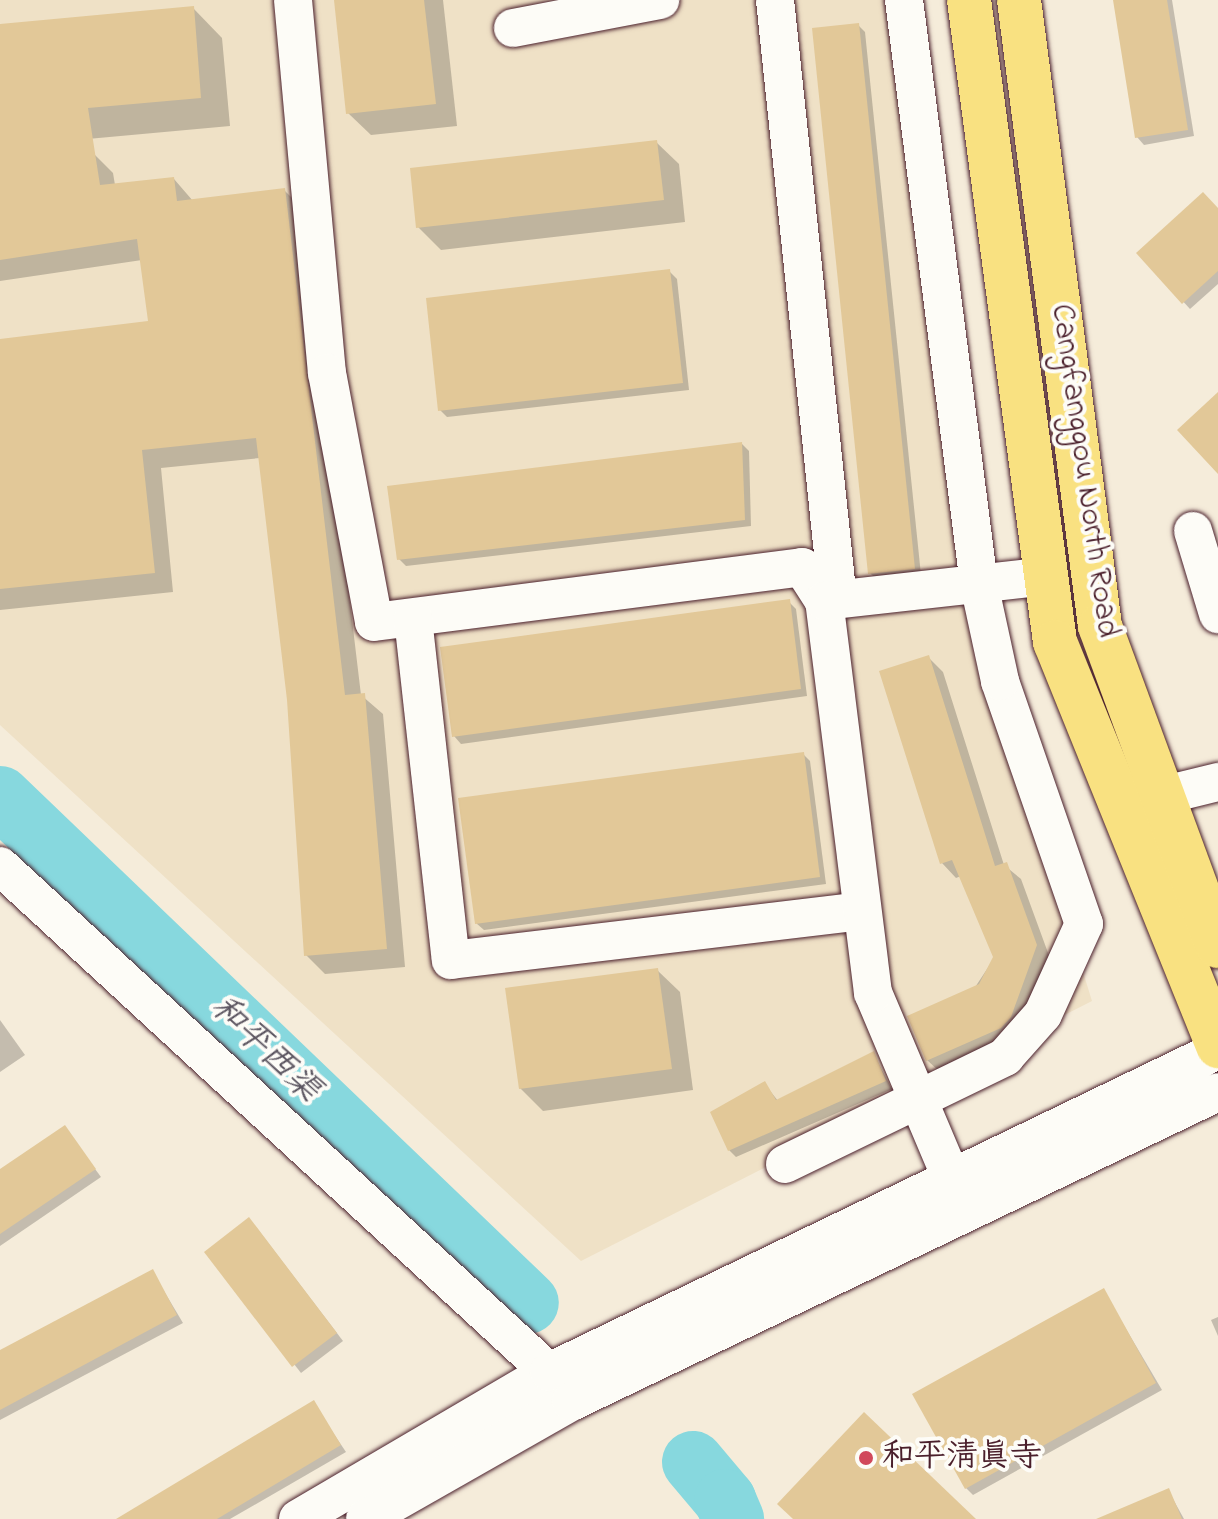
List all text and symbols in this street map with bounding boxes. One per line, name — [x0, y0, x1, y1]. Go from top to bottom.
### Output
street label: Cangfanggou North Road — [1041, 302, 1125, 640]
water label: 和平西渠 — [201, 988, 327, 1112]
place label: 和平清真寺 — [882, 1439, 1042, 1477]
marker: 和平清真寺 — [857, 1449, 875, 1467]

